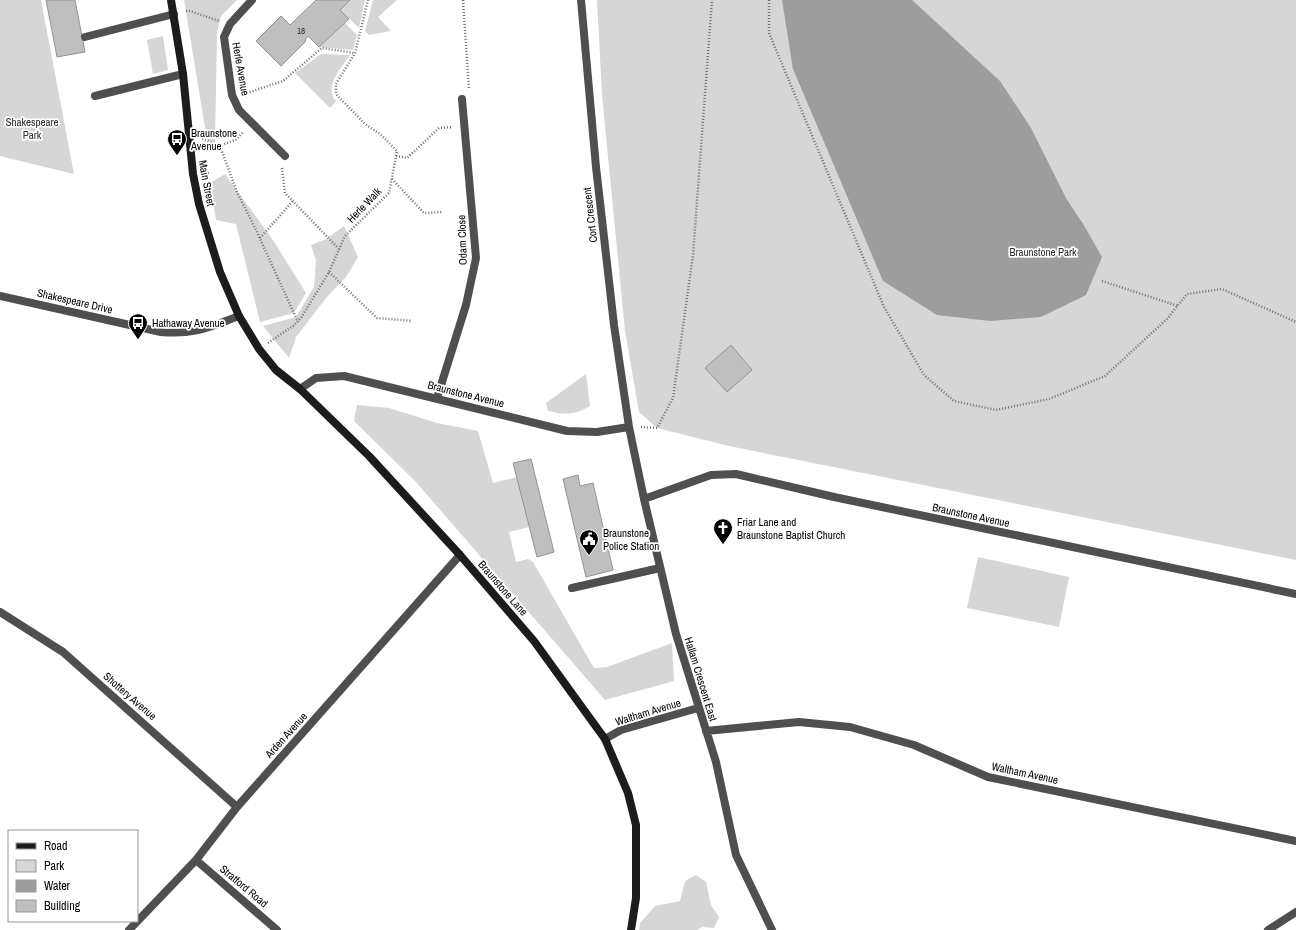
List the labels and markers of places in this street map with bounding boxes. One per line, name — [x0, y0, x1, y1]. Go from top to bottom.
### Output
place label: Braunstone Avenue — [190, 126, 237, 153]
bus stop icon: Braunstone Avenue — [166, 128, 188, 156]
bus stop icon: Hathaway Avenue — [127, 312, 149, 340]
place label: Hathaway Avenue — [152, 316, 225, 330]
place label: Friar Lane and Braunstone Baptist Church — [737, 515, 845, 542]
church icon: Friar Lane and Braunstone Baptist Church — [712, 517, 734, 545]
place label: Braunstone Police Station — [603, 526, 659, 553]
public building icon: Braunstone Police Station — [578, 528, 600, 556]

